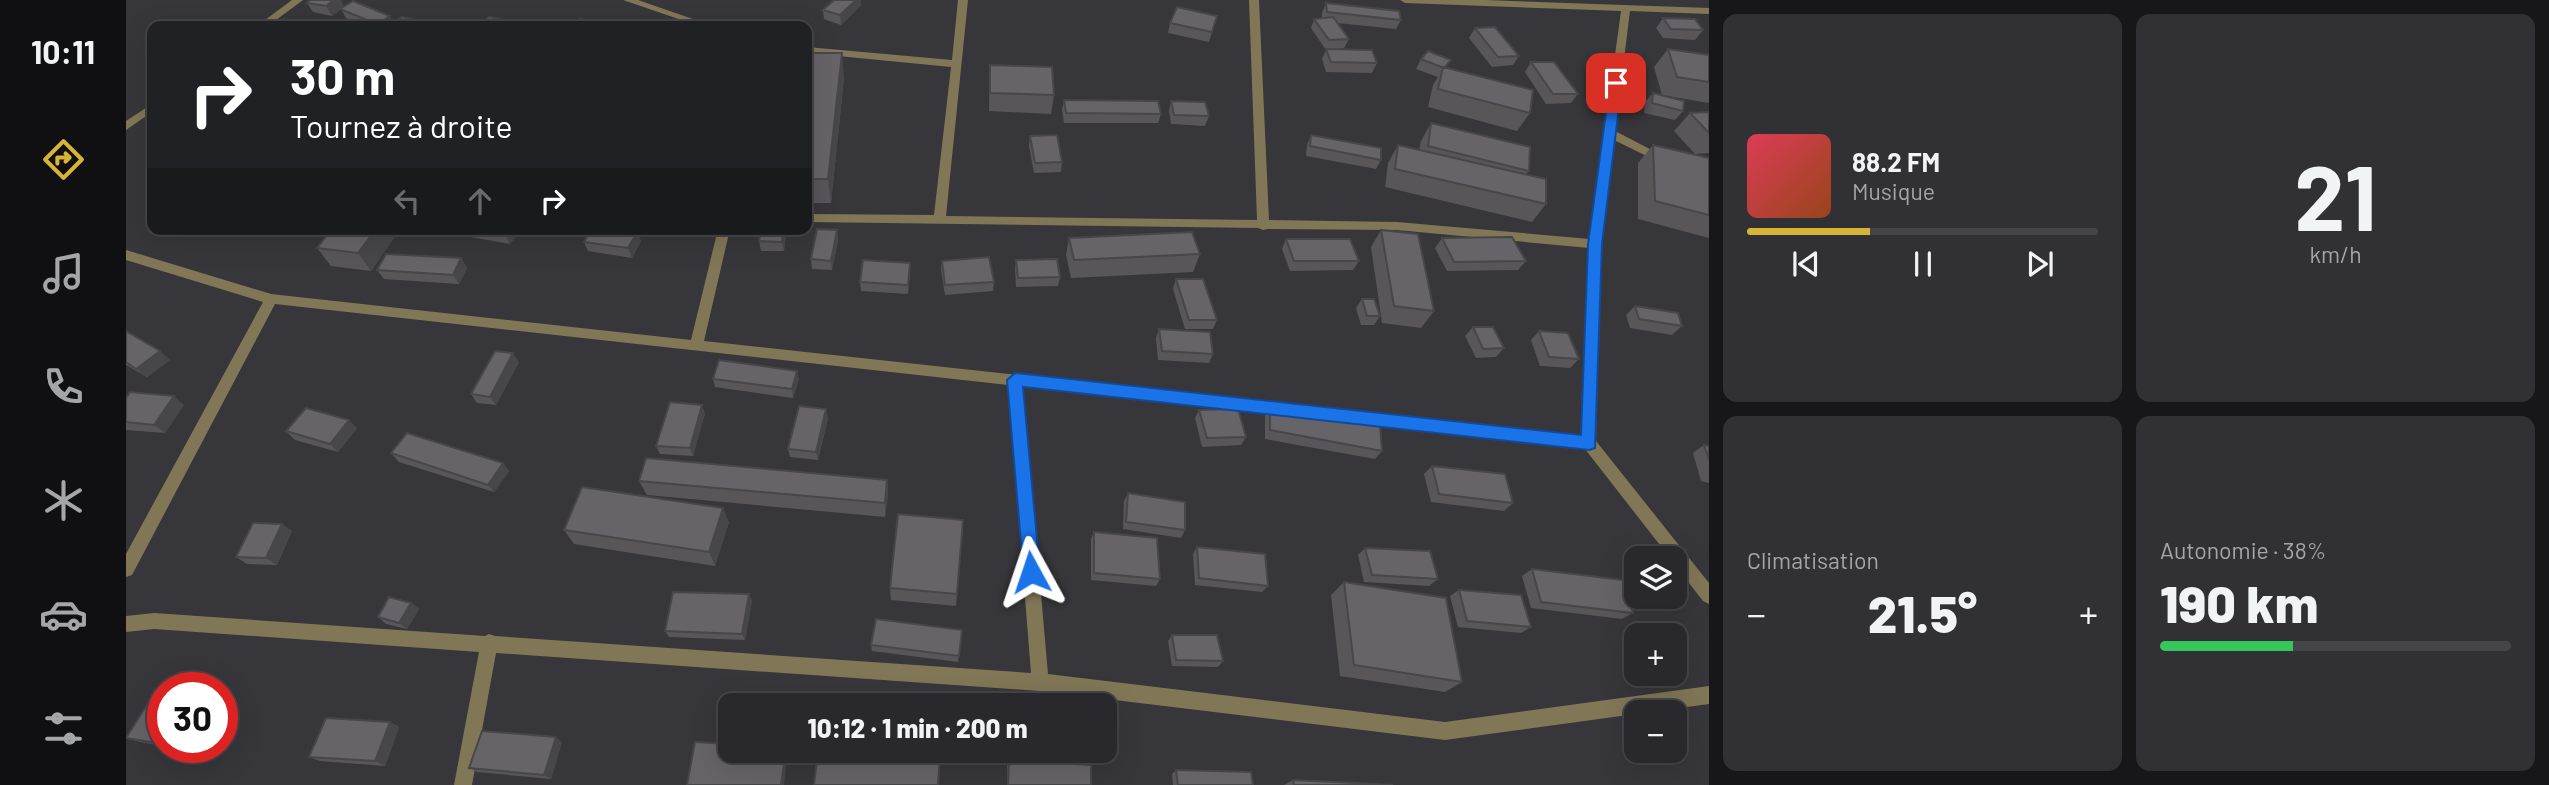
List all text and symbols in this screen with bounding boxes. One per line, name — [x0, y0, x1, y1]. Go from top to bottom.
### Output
text: 10:11 — [31, 32, 95, 70]
text: 30 m — [290, 46, 395, 105]
icon: right — [175, 49, 266, 140]
pin — [1586, 53, 1646, 113]
icon: arrive — [1597, 64, 1635, 102]
text: Tournez à droite — [290, 106, 512, 144]
icon: directions — [39, 135, 88, 184]
text: 21 — [2294, 140, 2377, 249]
text: 88.2 FM — [1852, 146, 1940, 177]
text: Musique — [1852, 177, 1935, 205]
icon: left — [388, 182, 426, 220]
icon: ahead — [461, 182, 499, 220]
icon: right — [534, 182, 572, 220]
text: km/h — [2309, 240, 2362, 268]
icon: previous — [1787, 245, 1825, 283]
icon: pause — [1904, 245, 1942, 283]
icon: next — [2021, 245, 2059, 283]
icon: music — [39, 249, 88, 298]
icon: phone — [39, 362, 88, 411]
icon: climate — [39, 476, 88, 525]
position arrow — [994, 535, 1068, 609]
text: Autonomie · 38% — [2160, 536, 2326, 564]
map controls — [1624, 546, 1687, 763]
button: layers — [1624, 546, 1687, 609]
text: Climatisation — [1747, 546, 1879, 574]
text: 190 km — [2160, 571, 2318, 633]
text: 21.5° — [1868, 581, 1977, 643]
icon: car — [39, 590, 88, 639]
text: − — [1747, 590, 1766, 636]
text: + — [2079, 590, 2098, 636]
button: + — [1624, 623, 1687, 686]
speed limit sign: 30 — [147, 672, 238, 763]
button: − — [1624, 700, 1687, 763]
icon: filters — [39, 704, 88, 753]
text: 10:12 · 1 min · 200 m — [808, 712, 1027, 743]

